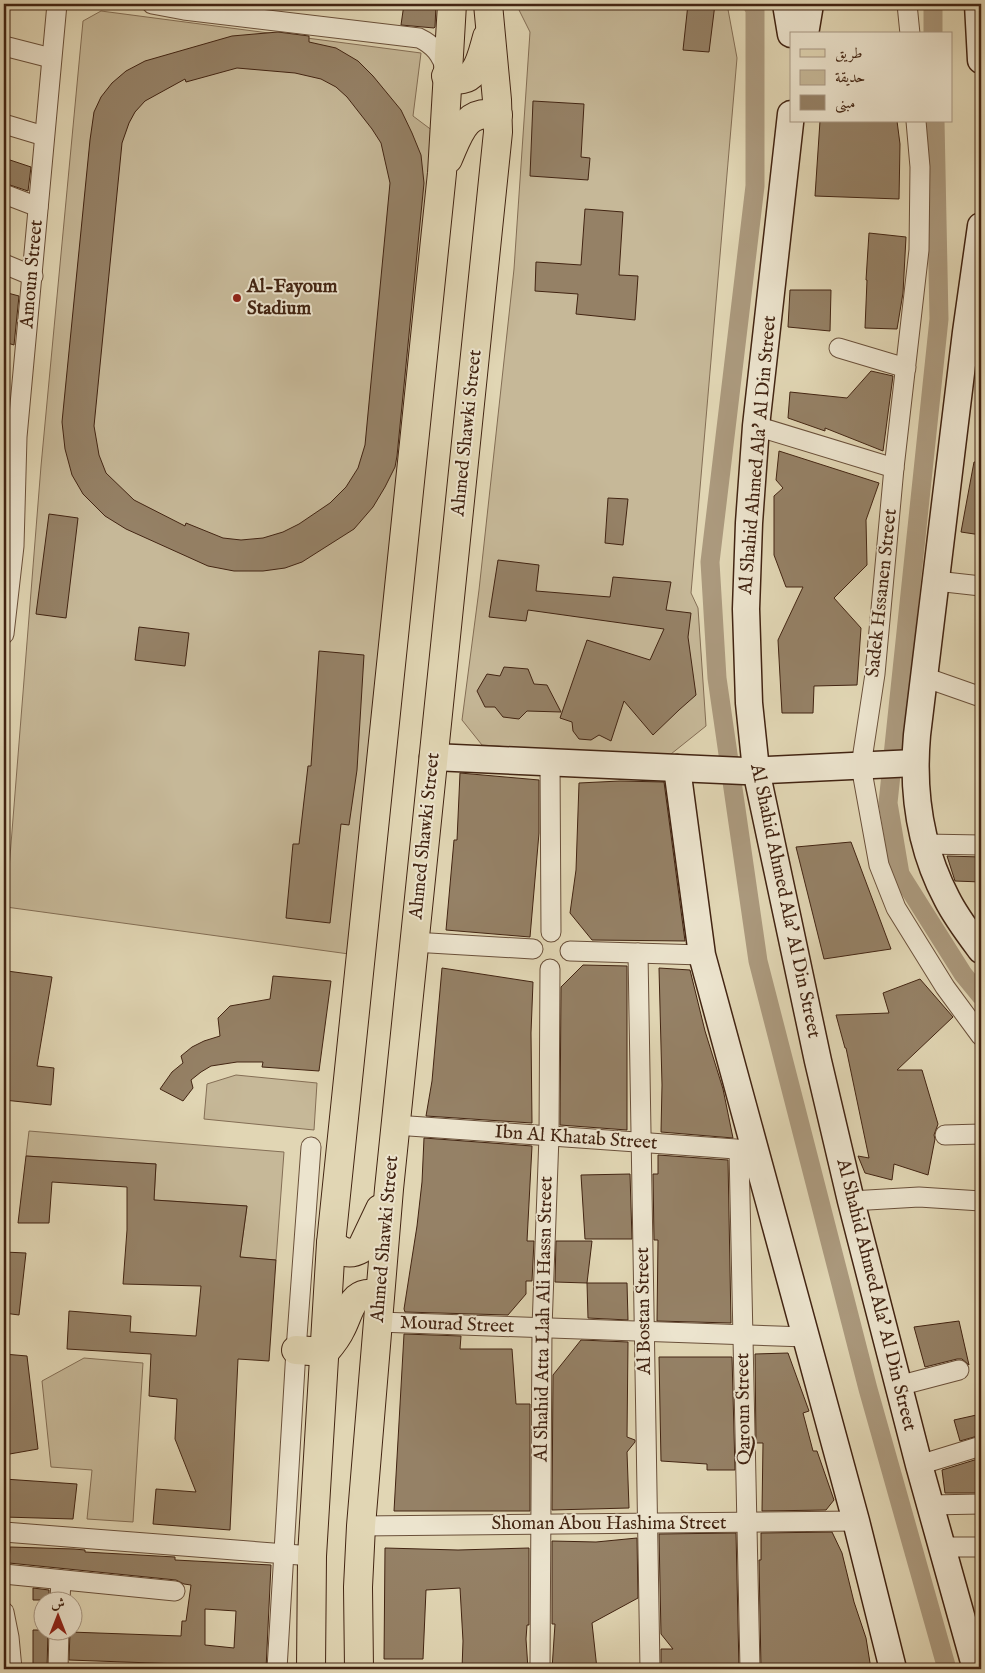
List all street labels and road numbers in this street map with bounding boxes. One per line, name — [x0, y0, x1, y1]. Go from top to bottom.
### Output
street label: Amoun Street — [15, 218, 49, 330]
street label: Al Shahid Ahmed Ala' Al Din Street — [734, 314, 782, 596]
street label: Ahmed Shawki Street — [446, 348, 488, 518]
street label: Sadek Hssanen Street — [861, 507, 903, 678]
street label: Ahmed Shawki Street — [404, 751, 446, 921]
street label: Al Shahid Ahmed Ala' Al Din Street — [744, 761, 826, 1041]
street label: Ibn Al Khatab Street — [494, 1120, 659, 1156]
street label: Ahmed Shawki Street — [366, 1154, 404, 1324]
street label: Al Shahid Ahmed Ala' Al Din Street — [830, 1155, 922, 1434]
street label: Al Shahid Atta Llah Ali Hassn Street — [529, 1175, 558, 1463]
street label: Al Bostan Street — [631, 1246, 657, 1376]
street label: Mourad Street — [399, 1311, 515, 1339]
street label: Qaroun Street — [731, 1352, 757, 1465]
street label: Shoman Abou Hashima Street — [492, 1512, 727, 1536]

